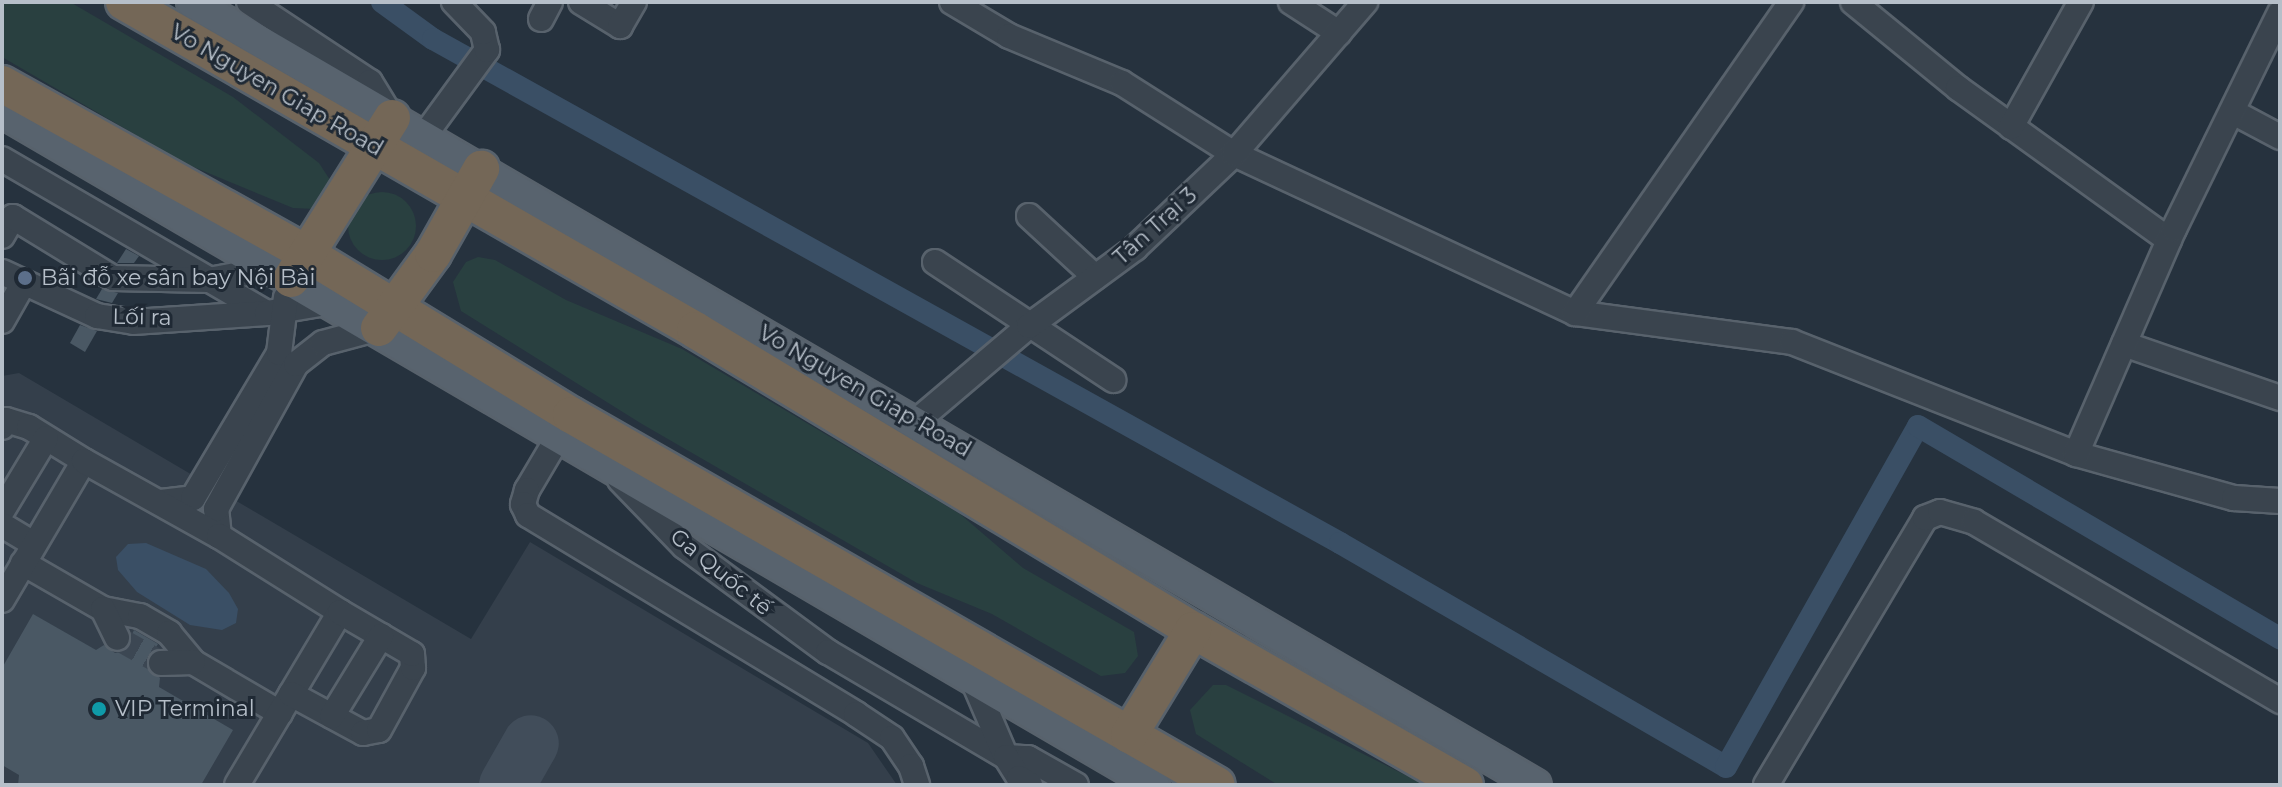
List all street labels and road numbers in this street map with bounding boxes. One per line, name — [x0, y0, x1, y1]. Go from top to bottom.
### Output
street label: Vo Nguyen Giap Road — [166, 18, 388, 162]
street label: Tân Trại 3 — [1108, 182, 1202, 270]
street label: Lối ra — [112, 303, 172, 331]
street label: Vo Nguyen Giap Road — [754, 319, 976, 463]
street label: Ga Quốc tế — [665, 523, 777, 621]

